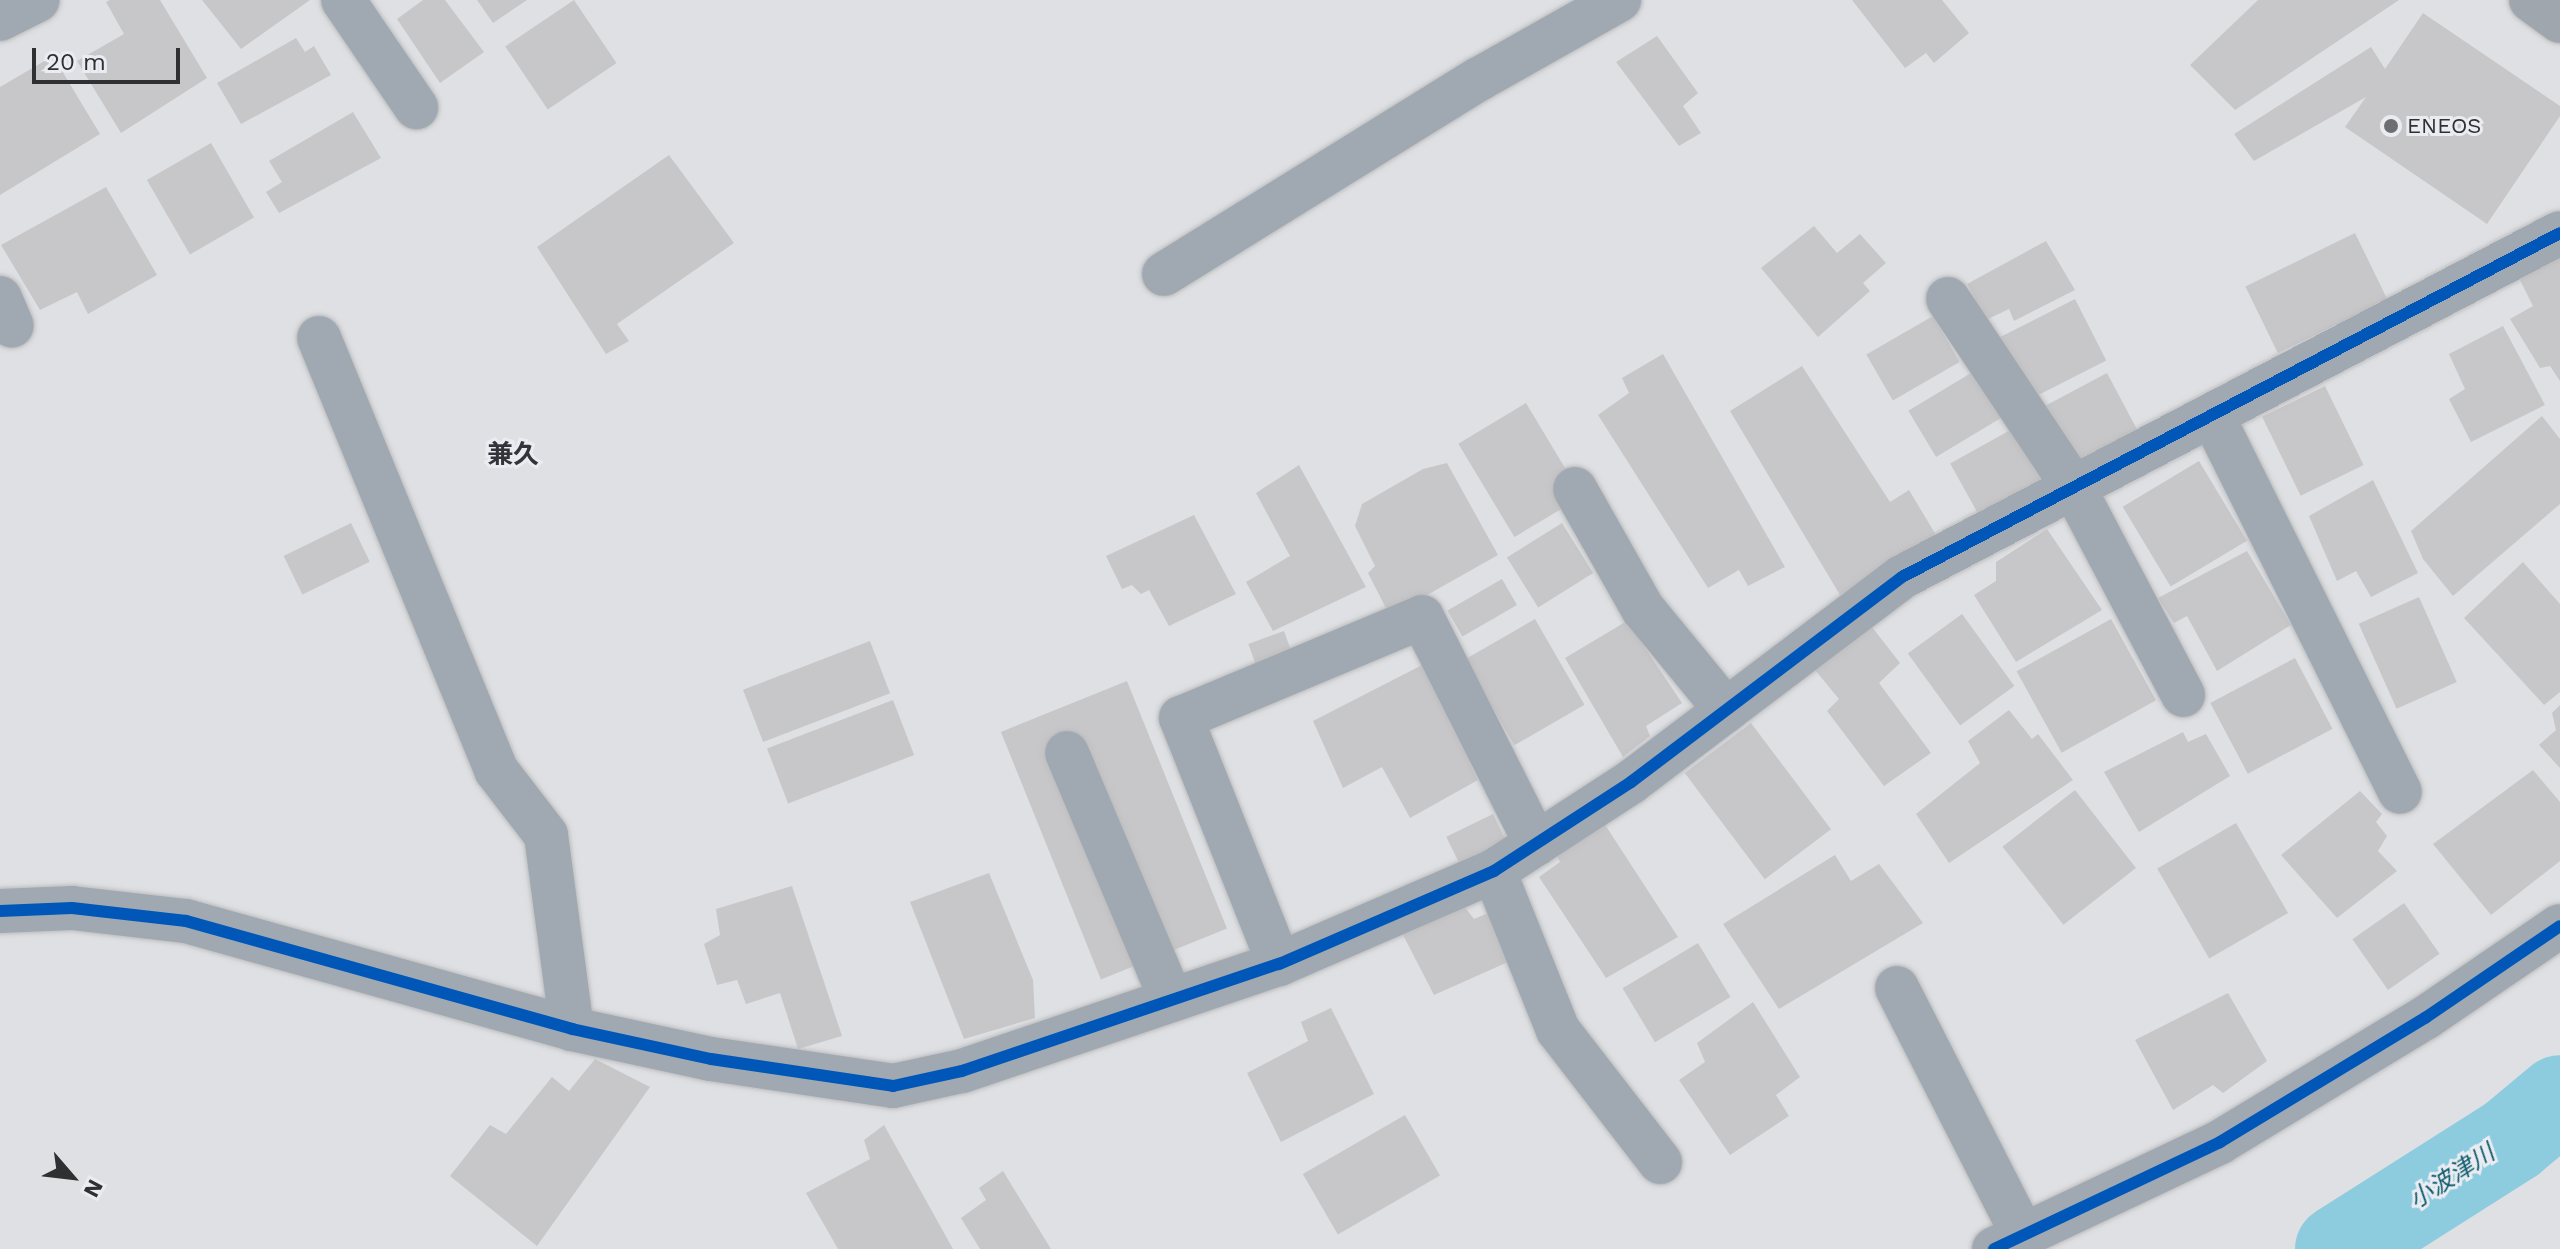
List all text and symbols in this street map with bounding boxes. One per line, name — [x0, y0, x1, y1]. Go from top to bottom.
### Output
scale bar — [36, 32, 184, 82]
text: 20 m — [46, 48, 106, 76]
place label: ENEOS — [2407, 113, 2481, 139]
marker: ENEOS — [2382, 117, 2400, 135]
district label: 兼久 — [487, 439, 539, 471]
north arrow — [32, 1137, 112, 1217]
water label: 小波津川 — [2404, 1139, 2500, 1215]
text: N — [79, 1175, 108, 1202]

